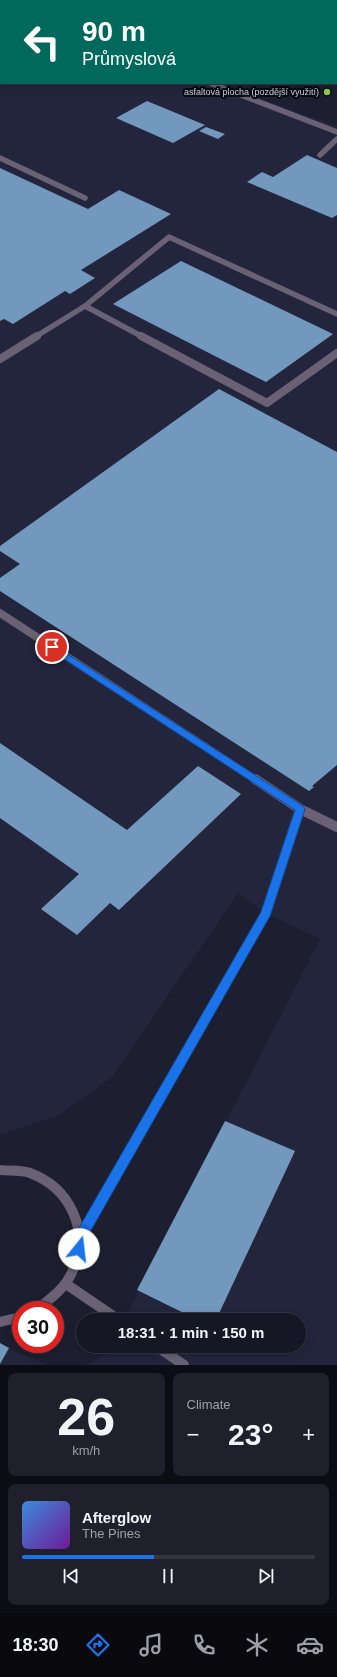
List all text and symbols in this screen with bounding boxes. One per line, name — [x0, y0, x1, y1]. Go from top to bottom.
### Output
icon: left — [16, 16, 68, 68]
text: 90 m — [82, 16, 146, 47]
text: Průmyslová — [82, 49, 176, 69]
place label: asfaltová plocha (pozdější využití) — [184, 87, 319, 97]
marker: asfaltová plocha (pozdější využití) — [322, 87, 332, 97]
pin — [35, 630, 69, 664]
icon: arrive — [41, 636, 63, 658]
position arrow — [58, 1228, 100, 1270]
speed limit sign: 30 — [12, 1301, 64, 1353]
text: 18:31 · 1 min · 150 m — [118, 1324, 264, 1341]
text: 26 — [57, 1388, 115, 1446]
text: Climate — [187, 1397, 231, 1412]
text: 23° — [228, 1418, 273, 1451]
text: − — [187, 1422, 199, 1447]
text: + — [302, 1422, 315, 1447]
text: km/h — [72, 1443, 100, 1458]
text: Afterglow — [82, 1509, 151, 1526]
text: The Pines — [82, 1526, 141, 1541]
icon: previous — [60, 1565, 82, 1587]
icon: pause — [157, 1565, 179, 1587]
icon: next — [255, 1565, 277, 1587]
icon: directions — [84, 1631, 112, 1659]
icon: music — [137, 1631, 165, 1659]
icon: phone — [190, 1631, 218, 1659]
icon: climate — [243, 1631, 271, 1659]
icon: car — [296, 1631, 324, 1659]
text: 18:30 — [13, 1635, 59, 1655]

